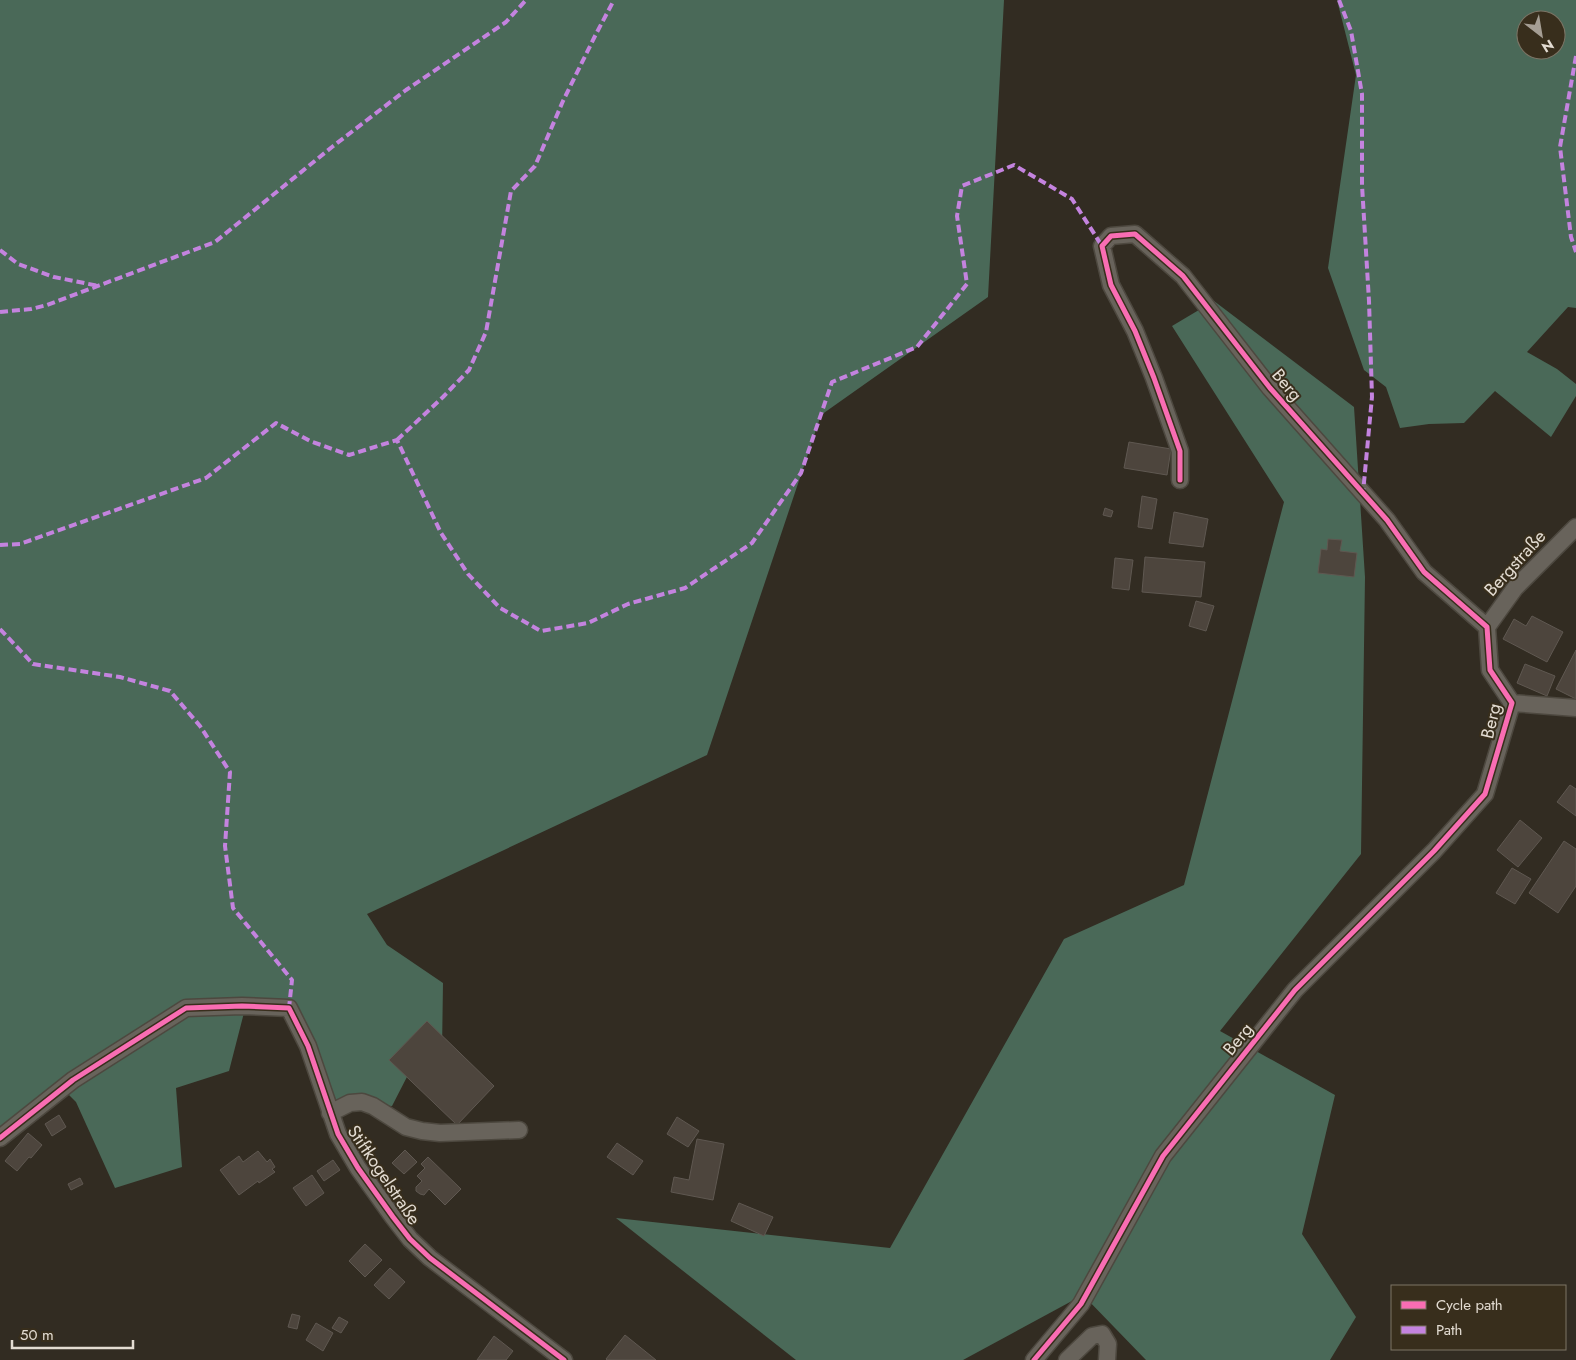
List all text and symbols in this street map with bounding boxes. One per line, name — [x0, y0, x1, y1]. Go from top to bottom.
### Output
north arrow — [1516, 10, 1566, 60]
text: N — [1538, 35, 1558, 58]
street label: Berg — [1266, 363, 1308, 407]
street label: Bergstraße — [1478, 524, 1552, 602]
street label: Berg — [1474, 701, 1508, 741]
street label: Berg — [1217, 1017, 1259, 1061]
street label: Stiftkogelstraße — [341, 1120, 427, 1230]
legend — [1391, 1285, 1566, 1350]
text: Cycle path — [1436, 1294, 1503, 1316]
scale bar — [12, 1318, 134, 1350]
text: Path — [1436, 1319, 1462, 1341]
text: 50 m — [20, 1324, 54, 1346]

